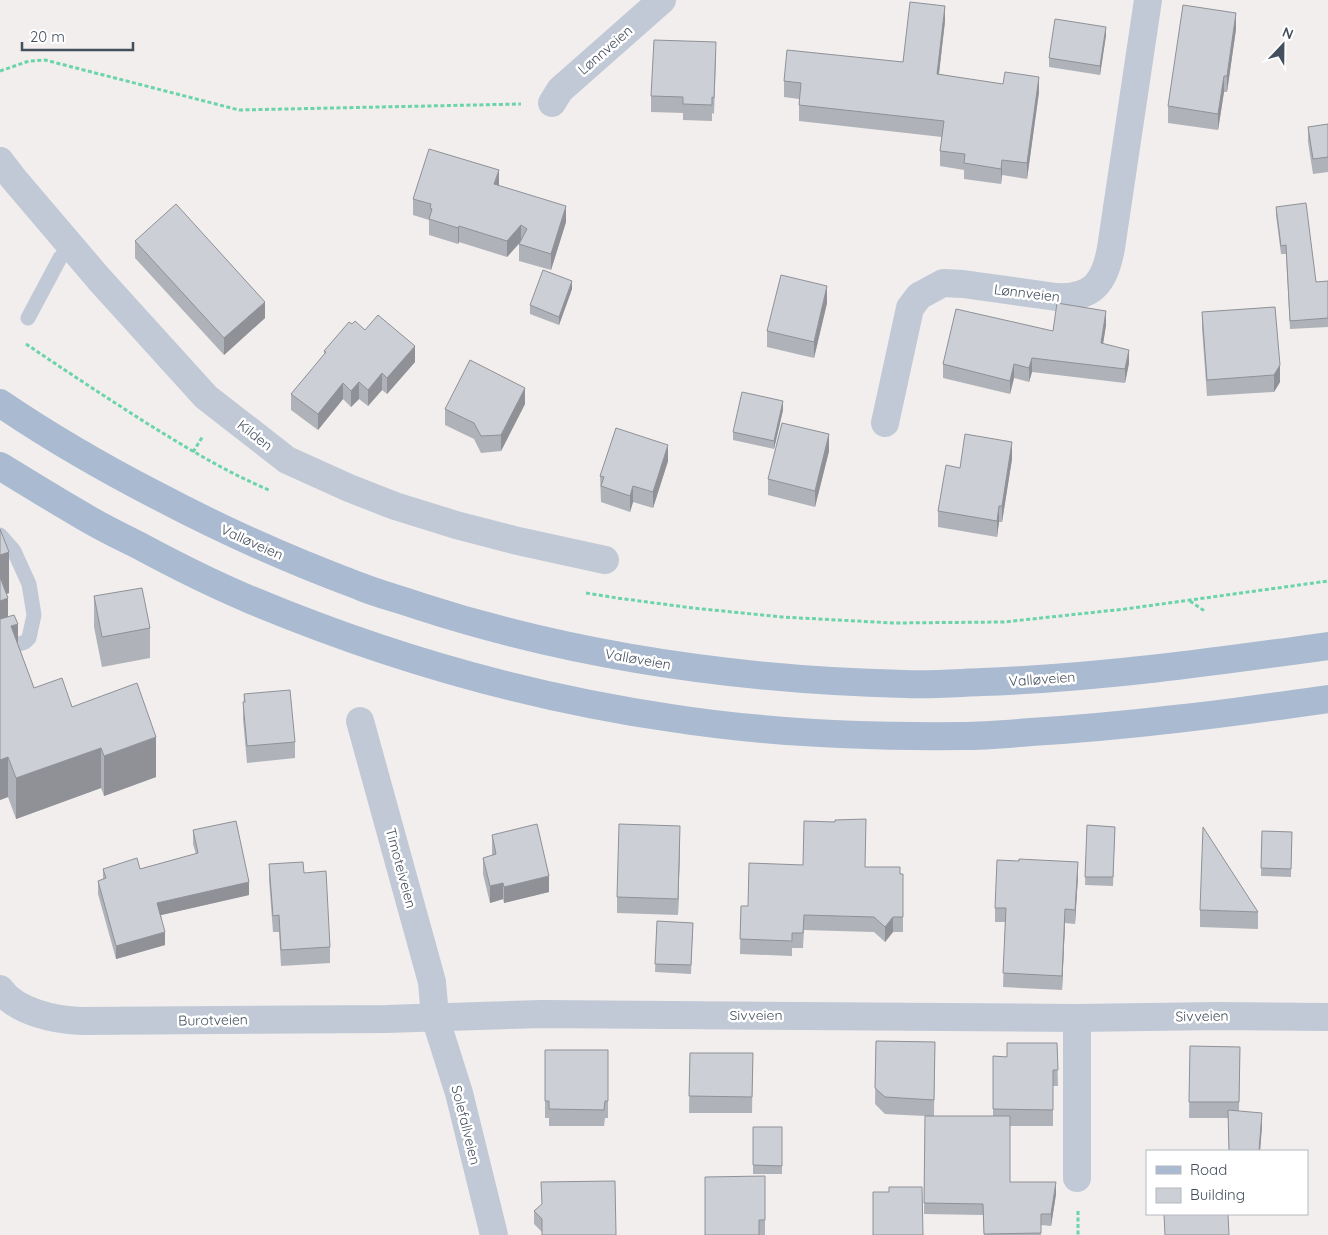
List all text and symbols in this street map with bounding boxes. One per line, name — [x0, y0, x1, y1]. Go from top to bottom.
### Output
scale bar — [22, 20, 134, 52]
north arrow — [1258, 20, 1308, 70]
street label: Lønnveien — [574, 21, 636, 79]
text: N — [1280, 23, 1296, 43]
text: 20 m — [30, 27, 65, 46]
street label: Lønnveien — [993, 280, 1061, 306]
street label: Kilden — [234, 416, 276, 454]
street label: Valløveien — [218, 520, 286, 564]
street label: Valløveien — [604, 644, 672, 674]
street label: Valløveien — [1008, 668, 1076, 690]
street label: Timoteiveien — [382, 826, 420, 910]
street label: Sivveien — [729, 1006, 783, 1024]
street label: Sivveien — [1175, 1007, 1229, 1025]
street label: Burotveien — [178, 1010, 248, 1030]
street label: Solefallveien — [447, 1083, 485, 1167]
legend — [1146, 1150, 1308, 1215]
text: Road — [1190, 1160, 1227, 1179]
text: Building — [1190, 1185, 1245, 1204]

